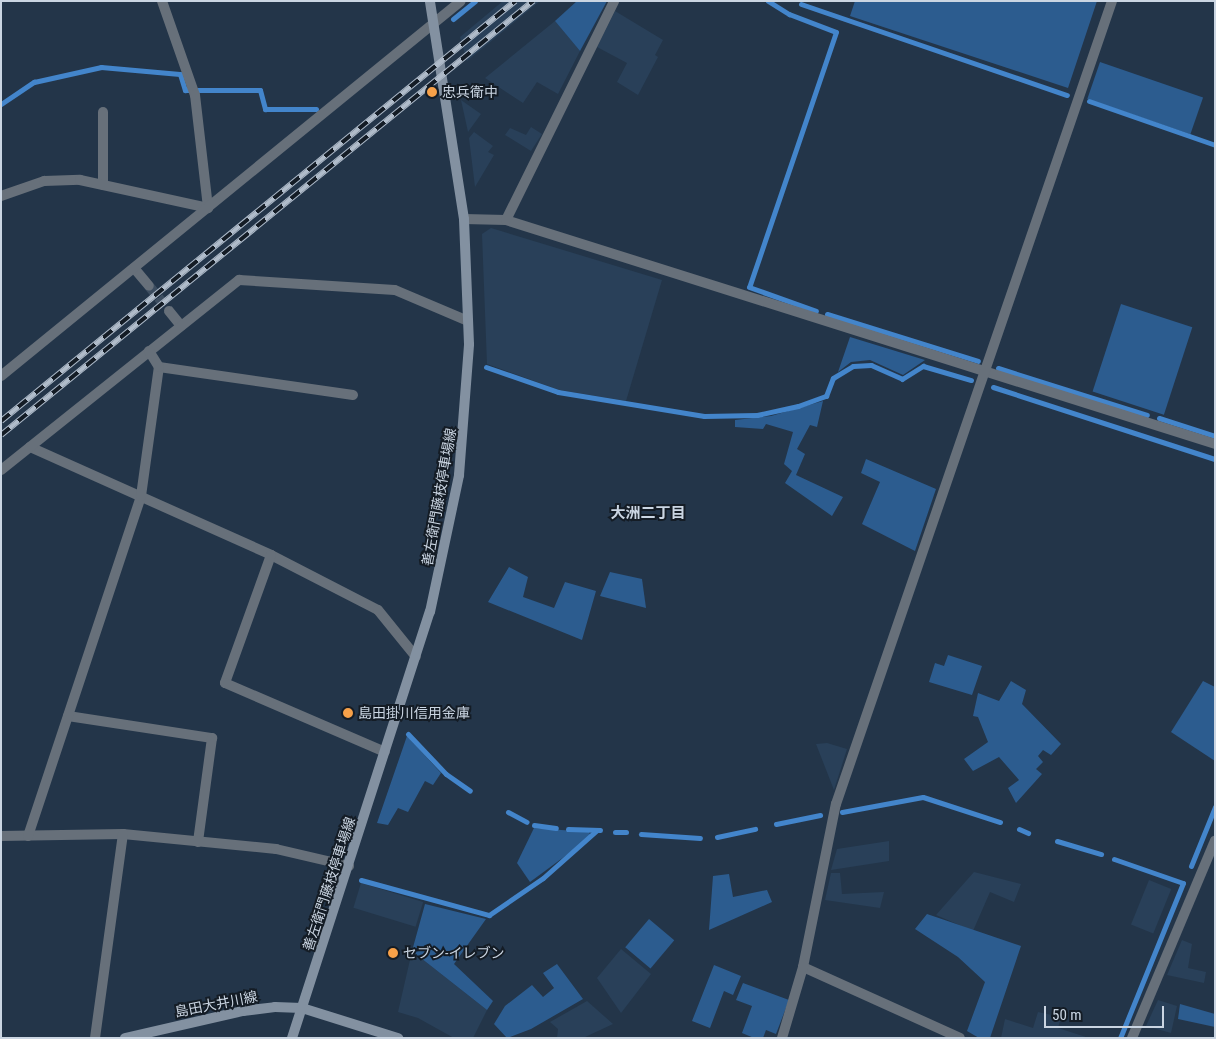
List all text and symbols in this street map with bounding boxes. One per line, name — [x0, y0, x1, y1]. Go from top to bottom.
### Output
place label: 忠兵衛中 — [442, 84, 498, 100]
marker: 忠兵衛中 — [426, 86, 438, 98]
street label: 善左衛門藤枝停車場線 — [419, 427, 459, 567]
district label: 大洲二丁目 — [611, 505, 685, 523]
place label: 島田掛川信用金庫 — [358, 705, 470, 721]
marker: 島田掛川信用金庫 — [342, 707, 354, 719]
street label: 善左衛門藤枝停車場線 — [299, 815, 359, 953]
place label: セブン-イレブン — [403, 945, 504, 961]
marker: セブン-イレブン — [387, 947, 399, 959]
street label: 島田大井川線 — [173, 988, 259, 1020]
scale bar — [1046, 996, 1166, 1028]
text: 50 m — [1052, 1006, 1082, 1024]

